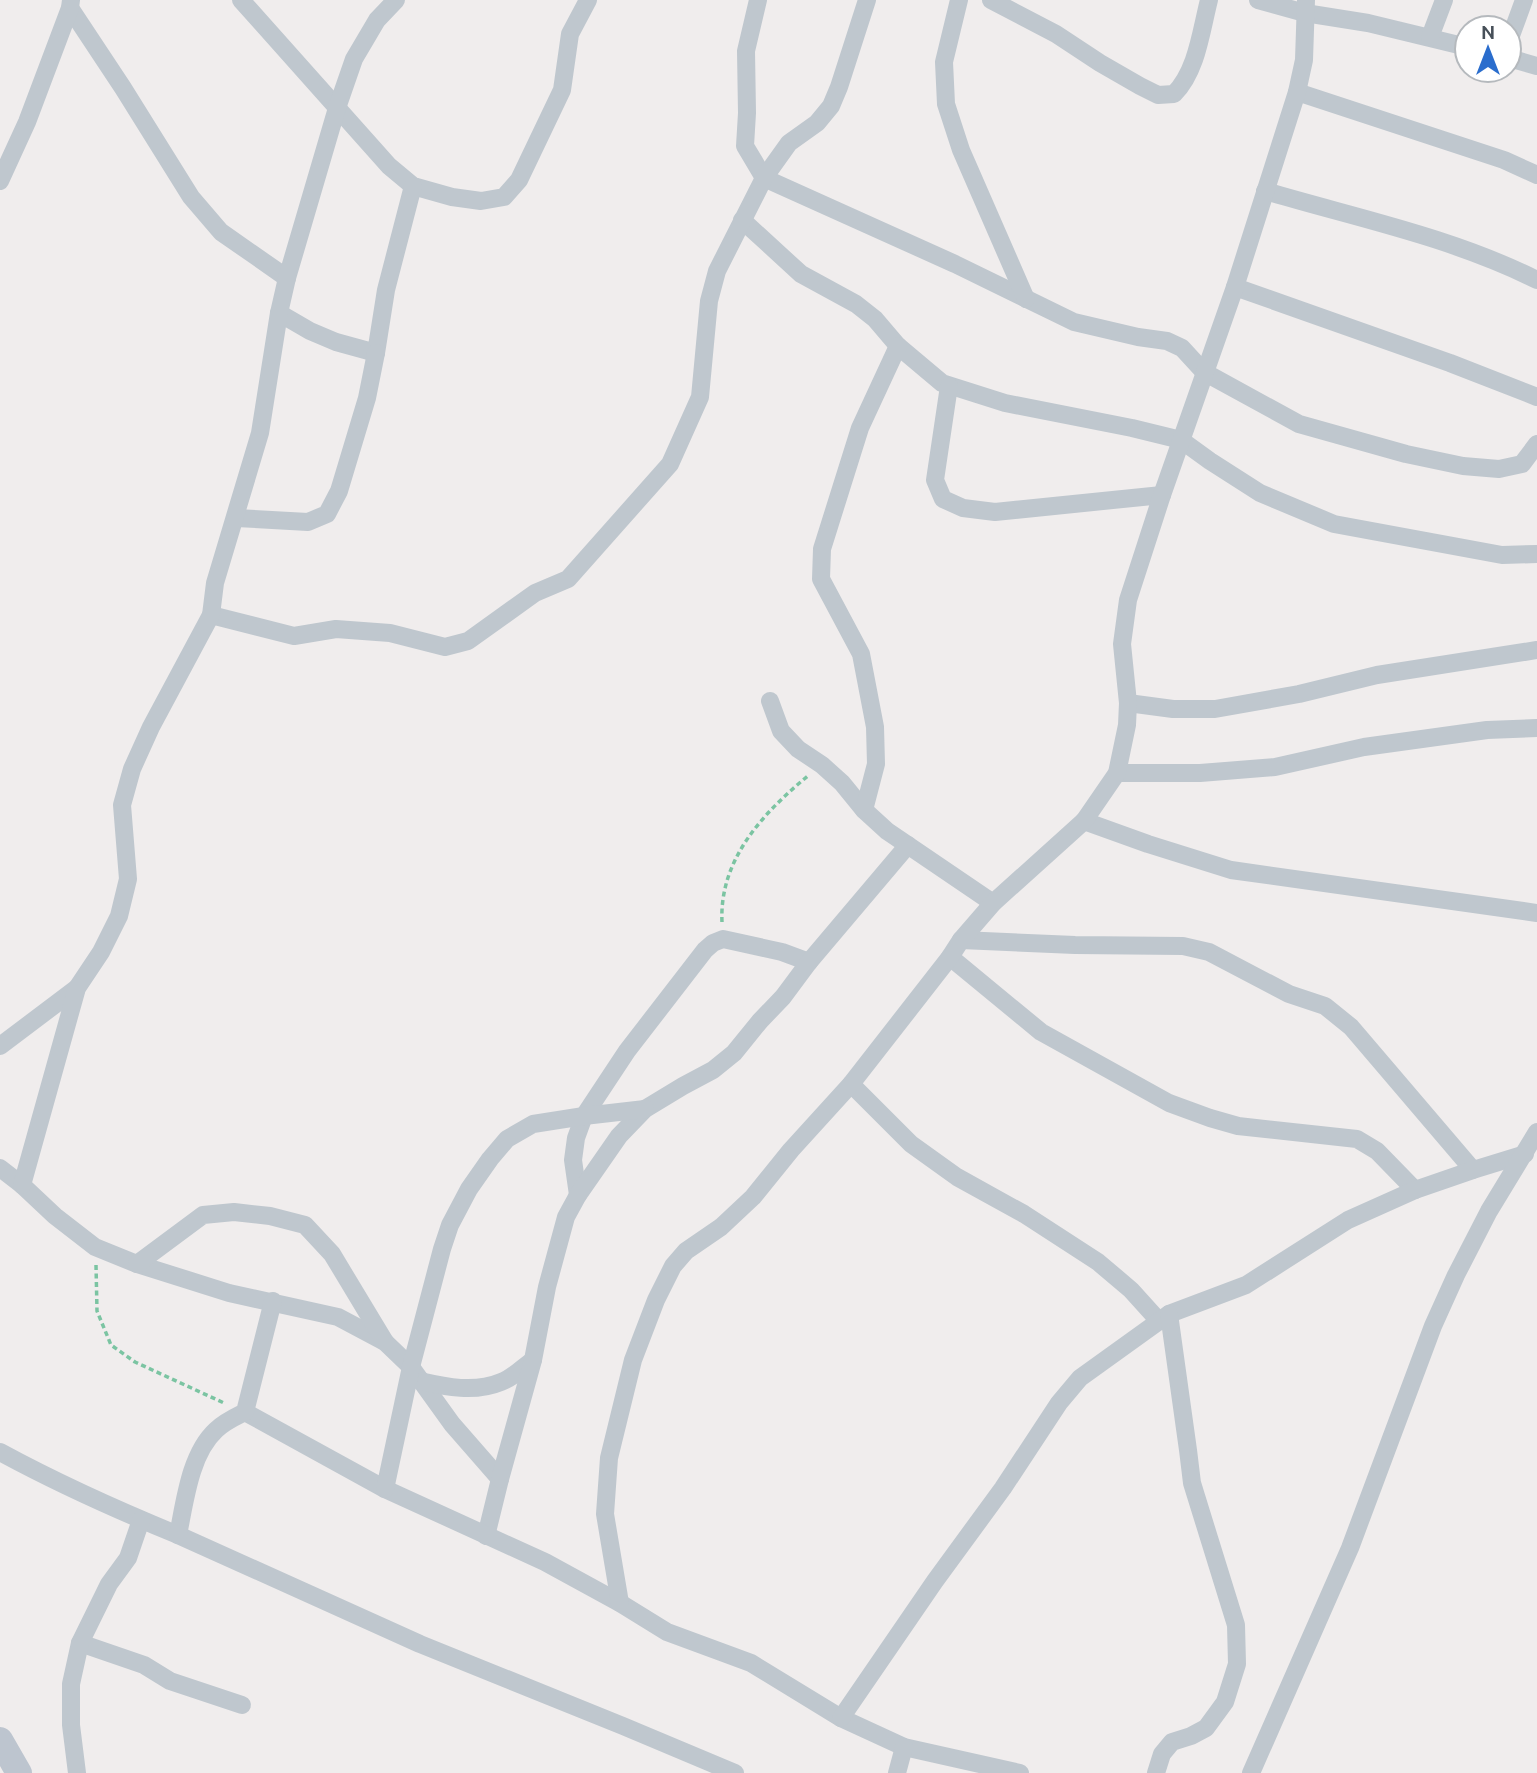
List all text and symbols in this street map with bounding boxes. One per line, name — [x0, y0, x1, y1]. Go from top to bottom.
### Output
north arrow — [1453, 14, 1523, 84]
text: N — [1481, 21, 1495, 43]

